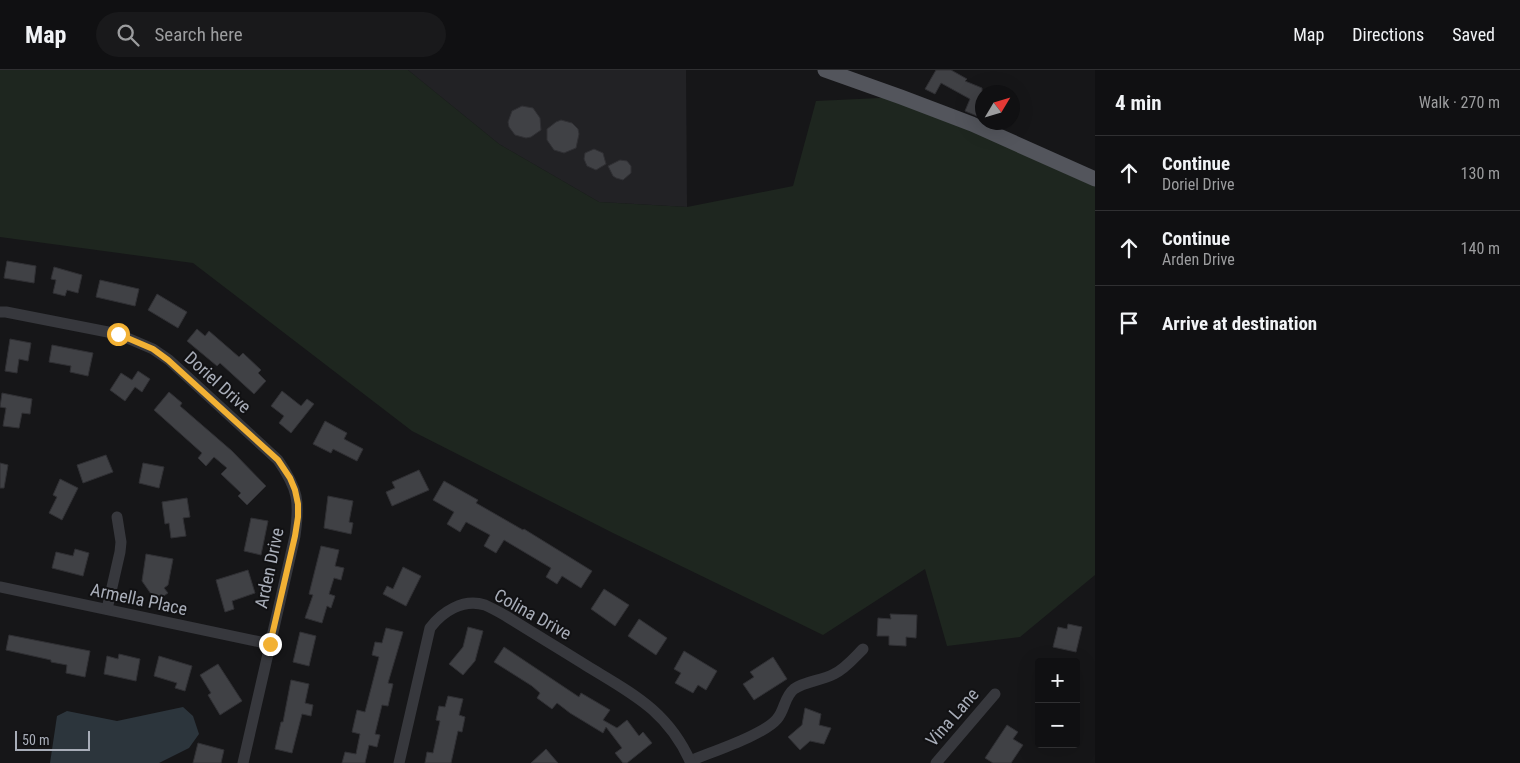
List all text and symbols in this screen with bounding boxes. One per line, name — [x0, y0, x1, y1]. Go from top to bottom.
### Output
search box — [96, 12, 446, 57]
text: Map — [25, 21, 66, 49]
icon: search — [114, 21, 142, 49]
text: Search here — [154, 23, 243, 46]
text: Map — [1293, 24, 1324, 45]
text: Directions — [1352, 24, 1424, 45]
text: Saved — [1452, 24, 1495, 45]
north arrow — [975, 85, 1020, 130]
text: 4 min — [1115, 91, 1162, 115]
text: Walk · 270 m — [1419, 93, 1500, 112]
text: Continue — [1162, 152, 1230, 175]
icon: ahead — [1115, 159, 1143, 187]
text: 130 m — [1461, 164, 1500, 183]
text: Doriel Drive — [1162, 175, 1234, 194]
text: Continue — [1162, 227, 1230, 250]
icon: ahead — [1115, 234, 1143, 262]
text: 140 m — [1461, 239, 1500, 258]
text: Arden Drive — [1162, 250, 1235, 269]
icon: arrive — [1115, 309, 1143, 337]
text: Arrive at destination — [1162, 312, 1317, 335]
route start — [107, 323, 130, 346]
street label: Doriel Drive — [181, 347, 255, 417]
street label: Arden Drive — [250, 526, 288, 610]
street label: Armella Place — [89, 579, 189, 619]
street label: Colina Drive — [491, 584, 575, 644]
route end — [259, 633, 282, 656]
map controls — [1035, 658, 1080, 748]
button: + — [1035, 658, 1080, 703]
street label: Vina Lane — [921, 684, 983, 750]
button: − — [1035, 703, 1080, 748]
scale bar — [15, 728, 90, 751]
text: 50 m — [22, 732, 50, 748]

